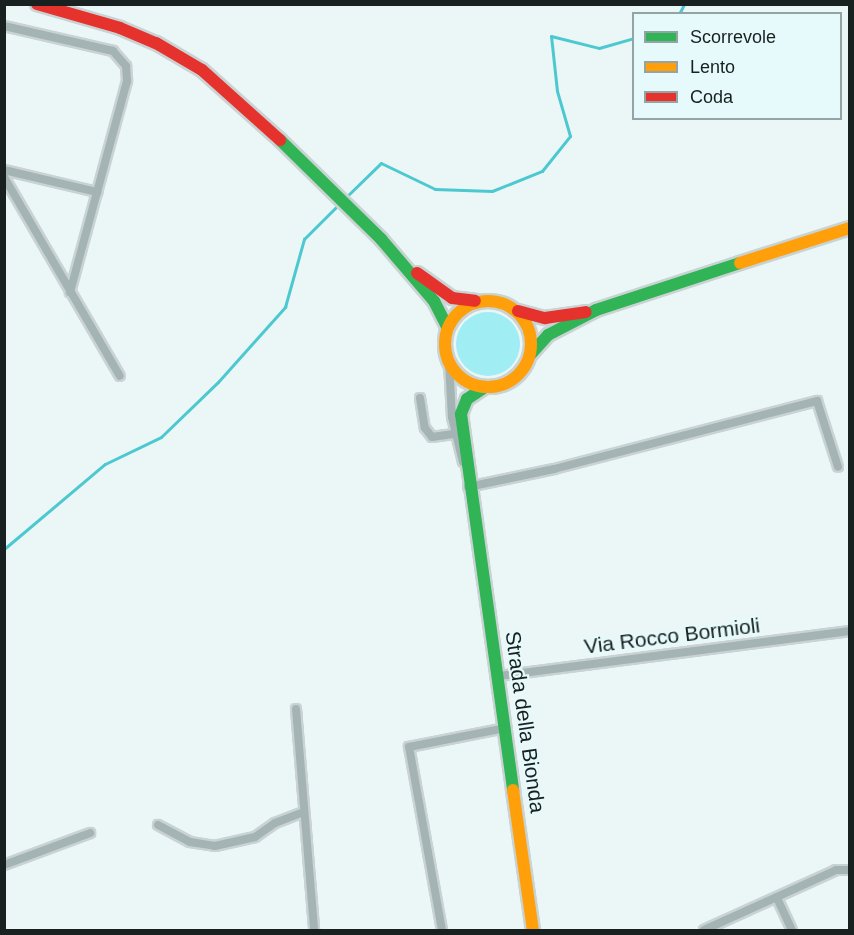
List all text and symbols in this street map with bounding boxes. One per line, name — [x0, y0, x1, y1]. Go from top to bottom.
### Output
legend — [632, 12, 842, 120]
text: Scorrevole — [690, 27, 776, 47]
text: Lento — [690, 57, 735, 77]
text: Coda — [690, 87, 733, 107]
street label: Via Rocco Bormioli — [583, 613, 761, 659]
street label: Strada della Bionda — [500, 629, 550, 815]

